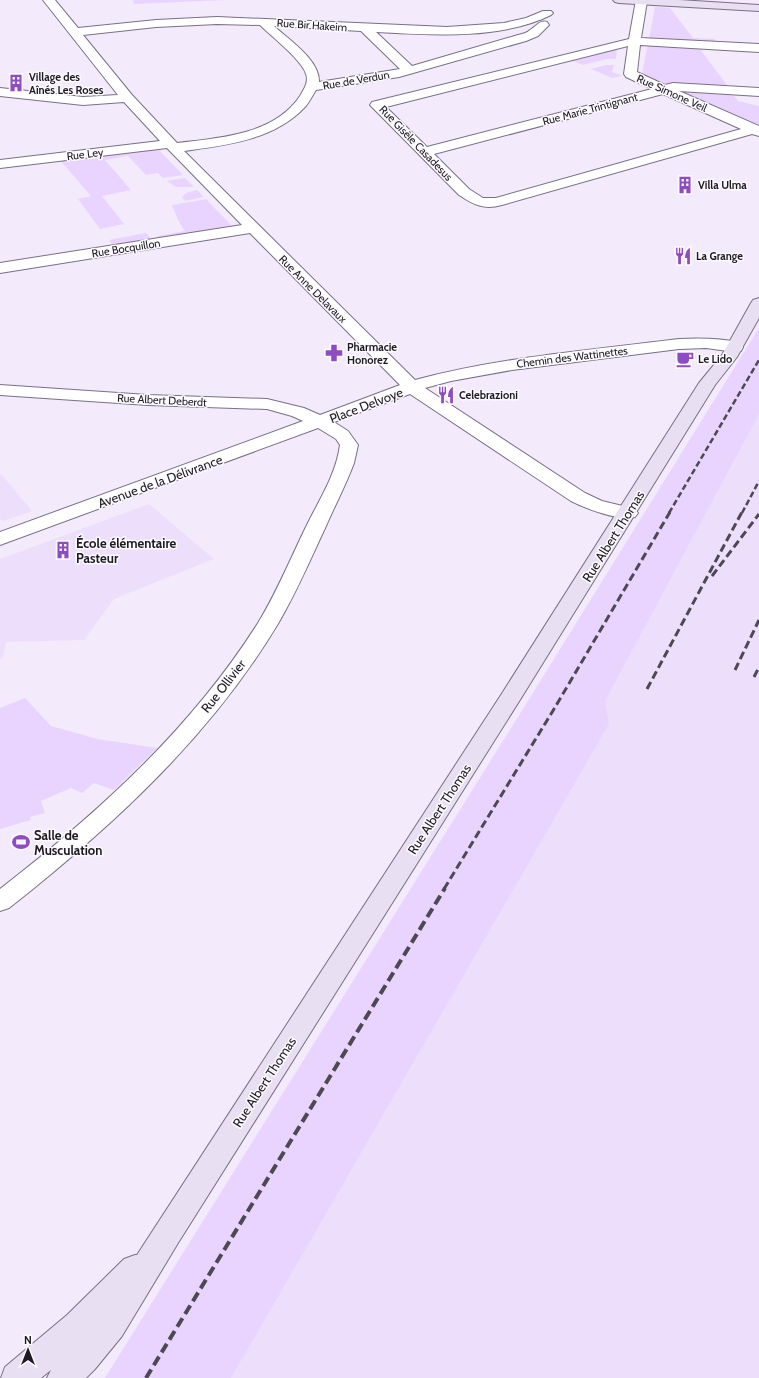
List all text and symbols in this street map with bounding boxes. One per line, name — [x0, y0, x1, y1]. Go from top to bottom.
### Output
street label: Rue Bir Hakeim — [276, 16, 348, 34]
street label: Rue de Verdun — [321, 67, 391, 93]
place label: Village des Aînés Les Roses — [29, 70, 104, 97]
street label: Rue Simone Veil — [635, 71, 710, 115]
building icon: Village des Aînés Les Roses — [6, 73, 26, 93]
street label: Rue Marie Trintignant — [541, 89, 639, 128]
street label: Rue Gisèle Casadesus — [376, 102, 456, 184]
street label: Rue Ley — [66, 145, 105, 163]
building icon: Villa Ulma — [675, 175, 695, 195]
place label: Villa Ulma — [698, 178, 747, 192]
street label: Rue Bocquillon — [91, 236, 161, 260]
restaurant icon: La Grange — [673, 246, 693, 266]
place label: La Grange — [696, 249, 743, 263]
street label: Rue Anne Delavaux — [276, 252, 350, 326]
place label: Pharmacie Honorez — [347, 340, 397, 367]
pharmacy icon: Pharmacie Honorez — [324, 343, 344, 363]
street label: Chemin des Wattinettes — [516, 343, 629, 371]
cafe icon: Le Lido — [675, 349, 695, 369]
place label: Le Lido — [698, 352, 732, 366]
street label: Place Delvoye — [327, 384, 405, 426]
restaurant icon: Celebrazioni — [436, 385, 456, 405]
place label: Celebrazioni — [459, 388, 518, 402]
street label: Rue Albert Deberdt — [117, 391, 207, 409]
street label: Avenue de la Délivrance — [96, 451, 225, 511]
street label: Rue Albert Thomas — [579, 487, 648, 585]
place label: École élémentaire Pasteur — [76, 534, 177, 566]
building icon: École élémentaire Pasteur — [53, 540, 73, 560]
street label: Rue Ollivier — [197, 656, 249, 716]
street label: Rue Albert Thomas — [404, 760, 474, 857]
place label: Salle de Musculation — [34, 827, 102, 858]
sports icon: Salle de Musculation — [11, 832, 31, 852]
street label: Rue Albert Thomas — [229, 1033, 299, 1130]
north arrow — [8, 1330, 48, 1370]
text: N — [24, 1333, 32, 1347]

